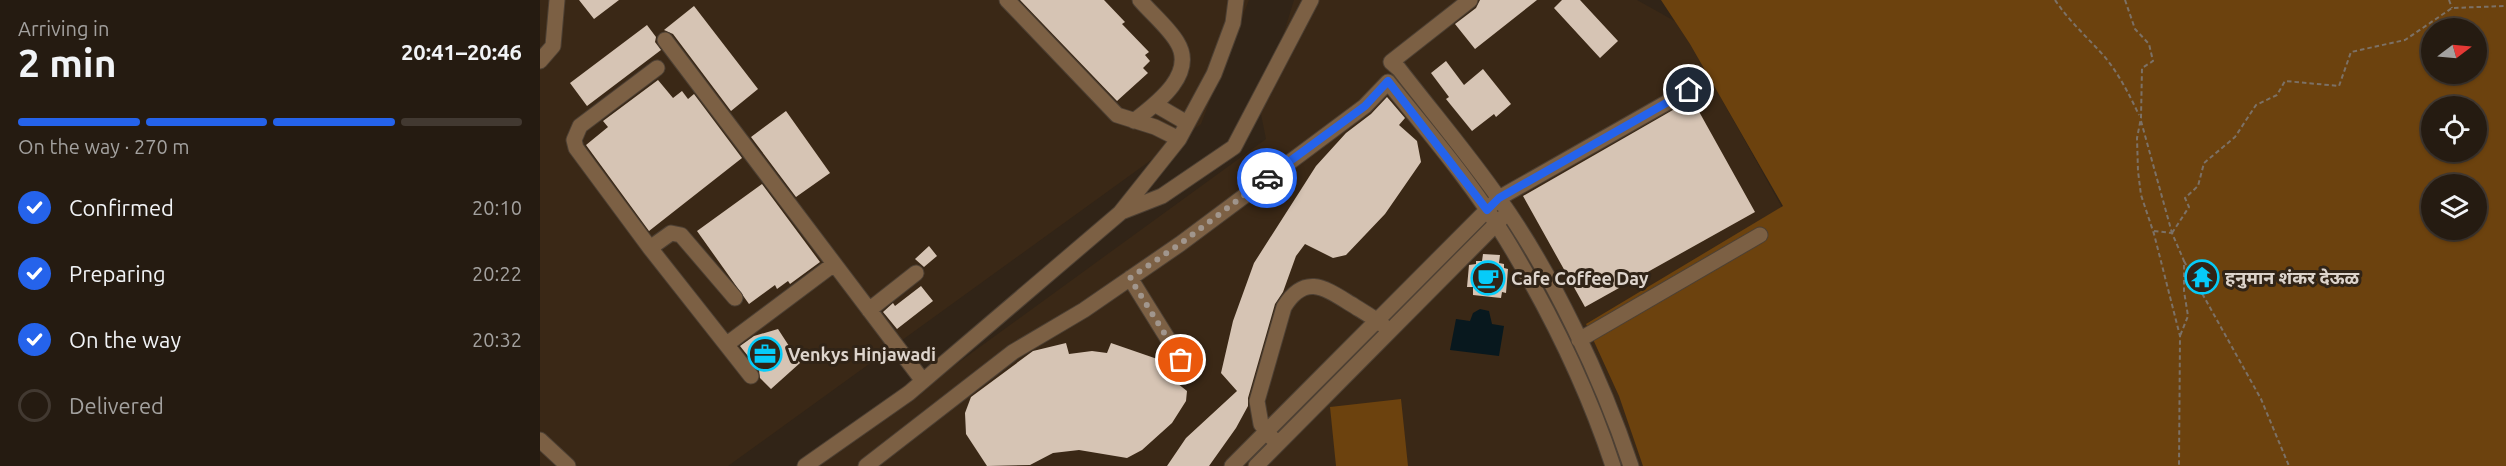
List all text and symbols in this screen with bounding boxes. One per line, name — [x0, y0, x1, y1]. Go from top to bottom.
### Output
text: Arriving in — [18, 17, 109, 40]
north arrow — [2421, 18, 2487, 84]
map controls — [2421, 18, 2487, 240]
text: 20:41–20:46 — [401, 39, 522, 64]
text: 2 min — [18, 41, 117, 84]
pin — [1663, 64, 1714, 115]
icon: home — [1672, 73, 1705, 106]
button: locate — [2421, 96, 2487, 162]
text: On the way · 270 m — [18, 135, 190, 158]
courier — [1237, 148, 1297, 208]
icon: car — [1251, 162, 1284, 195]
button: layers — [2421, 174, 2487, 240]
icon: check — [18, 191, 51, 224]
text: Confirmed — [69, 195, 174, 220]
text: 20:10 — [472, 196, 522, 219]
icon: check — [18, 257, 51, 290]
temple icon: हनुमान शंकर देऊळ — [2184, 259, 2220, 295]
cafe icon: Cafe Coffee Day — [1470, 260, 1506, 296]
text: Preparing — [69, 261, 166, 286]
text: 20:22 — [472, 262, 522, 285]
place label: हनुमान शंकर देऊळ — [2225, 267, 2359, 289]
place label: Cafe Coffee Day — [1511, 268, 1649, 288]
icon: check — [18, 323, 51, 356]
text: On the way — [69, 327, 181, 352]
text: 20:32 — [472, 328, 522, 351]
pin — [1155, 334, 1206, 385]
office icon: Venkys Hinjawadi — [747, 336, 783, 372]
icon: bag — [1164, 343, 1197, 376]
place label: Venkys Hinjawadi — [788, 344, 936, 364]
text: Delivered — [69, 393, 164, 418]

